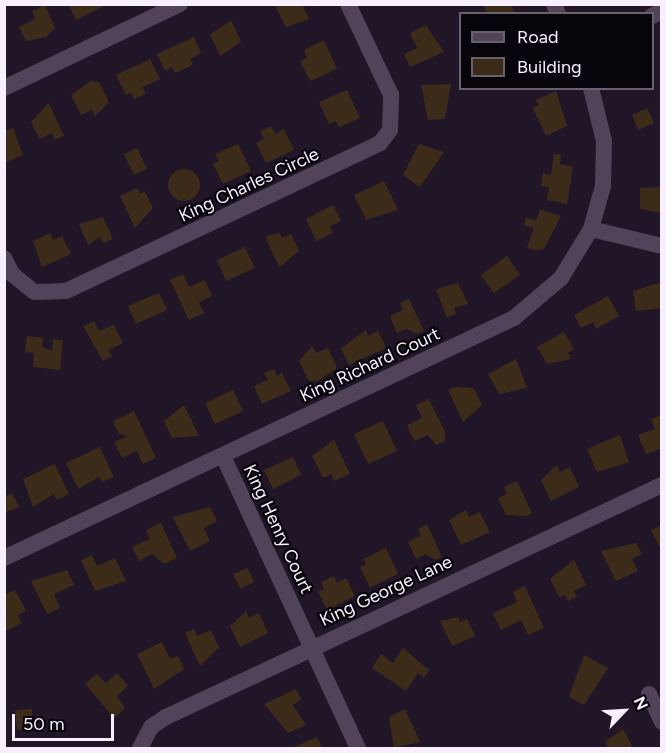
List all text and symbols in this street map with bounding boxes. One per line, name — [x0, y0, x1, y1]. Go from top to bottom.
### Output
legend — [459, 12, 654, 90]
text: Road — [517, 26, 558, 48]
text: Building — [517, 56, 582, 78]
street label: King Charles Circle — [176, 143, 322, 227]
street label: King Richard Court — [297, 323, 443, 407]
street label: King Henry Court — [239, 461, 317, 597]
street label: King George Lane — [316, 551, 456, 631]
north arrow — [594, 681, 654, 741]
text: N — [630, 694, 652, 713]
scale bar — [15, 702, 117, 740]
text: 50 m — [23, 713, 65, 735]

